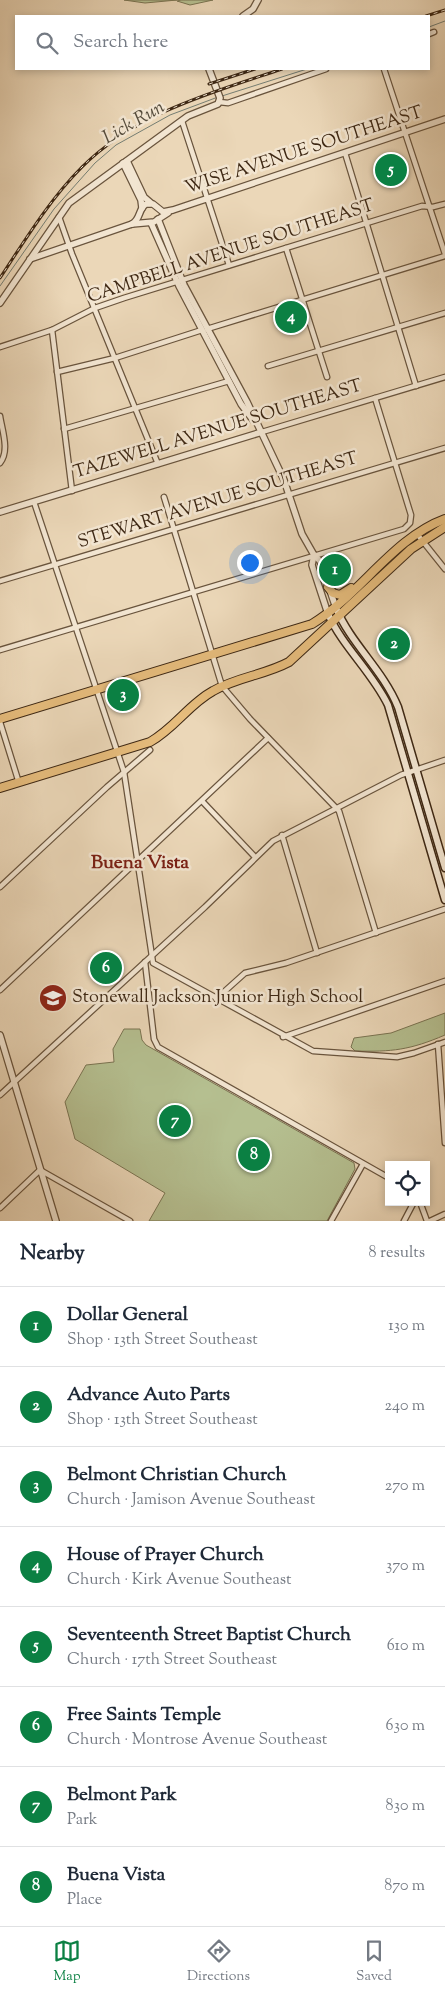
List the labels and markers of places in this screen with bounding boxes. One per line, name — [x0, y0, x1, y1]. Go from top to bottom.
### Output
pin: 5 — [375, 151, 407, 189]
pin: 4 — [275, 298, 307, 336]
pin: 1 — [319, 551, 351, 589]
pin: 2 — [378, 625, 410, 663]
pin: 3 — [107, 676, 139, 714]
pin: 6 — [90, 949, 122, 987]
school or university icon: Stonewall Jackson Junior High School — [38, 983, 68, 1013]
place label: Stonewall Jackson Junior High School — [72, 985, 363, 1011]
pin: 7 — [159, 1102, 191, 1140]
pin: 8 — [238, 1136, 270, 1174]

